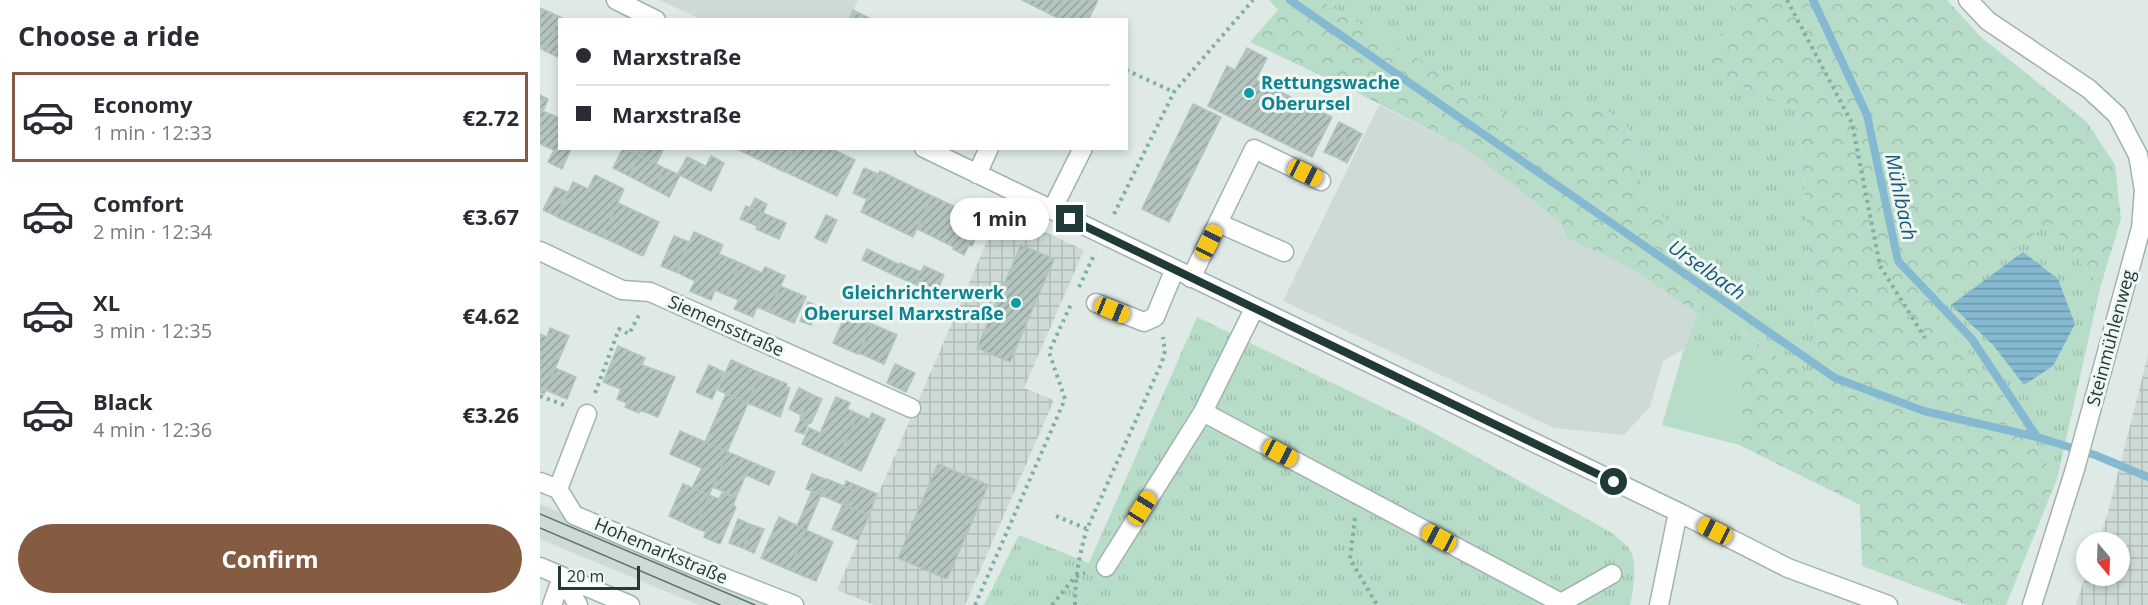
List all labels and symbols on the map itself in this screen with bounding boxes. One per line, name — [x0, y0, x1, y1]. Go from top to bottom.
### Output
place label: Rettungswache Oberursel — [1261, 70, 1400, 115]
marker: Rettungswache Oberursel — [1242, 86, 1256, 100]
water label: Mühlbach — [1879, 151, 1924, 243]
car — [1285, 157, 1325, 189]
callout: 1 min — [950, 198, 1049, 240]
route end — [1056, 205, 1083, 232]
car — [1193, 222, 1225, 262]
water label: Urselbach — [1663, 233, 1751, 306]
street label: Steinmühlenweg — [2080, 267, 2140, 409]
place label: Gleichrichterwerk Oberursel Marxstraße — [804, 280, 1005, 325]
street label: Siemensstraße — [665, 289, 788, 361]
car — [1092, 295, 1132, 325]
marker: Gleichrichterwerk Oberursel Marxstraße — [1009, 296, 1023, 310]
car — [1260, 437, 1300, 469]
route start — [1600, 468, 1627, 495]
car — [1125, 488, 1159, 528]
street label: Hohemarkstraße — [591, 511, 732, 589]
car — [1695, 515, 1735, 547]
car — [1419, 522, 1459, 554]
north arrow — [2076, 532, 2130, 586]
scale bar — [558, 563, 640, 590]

